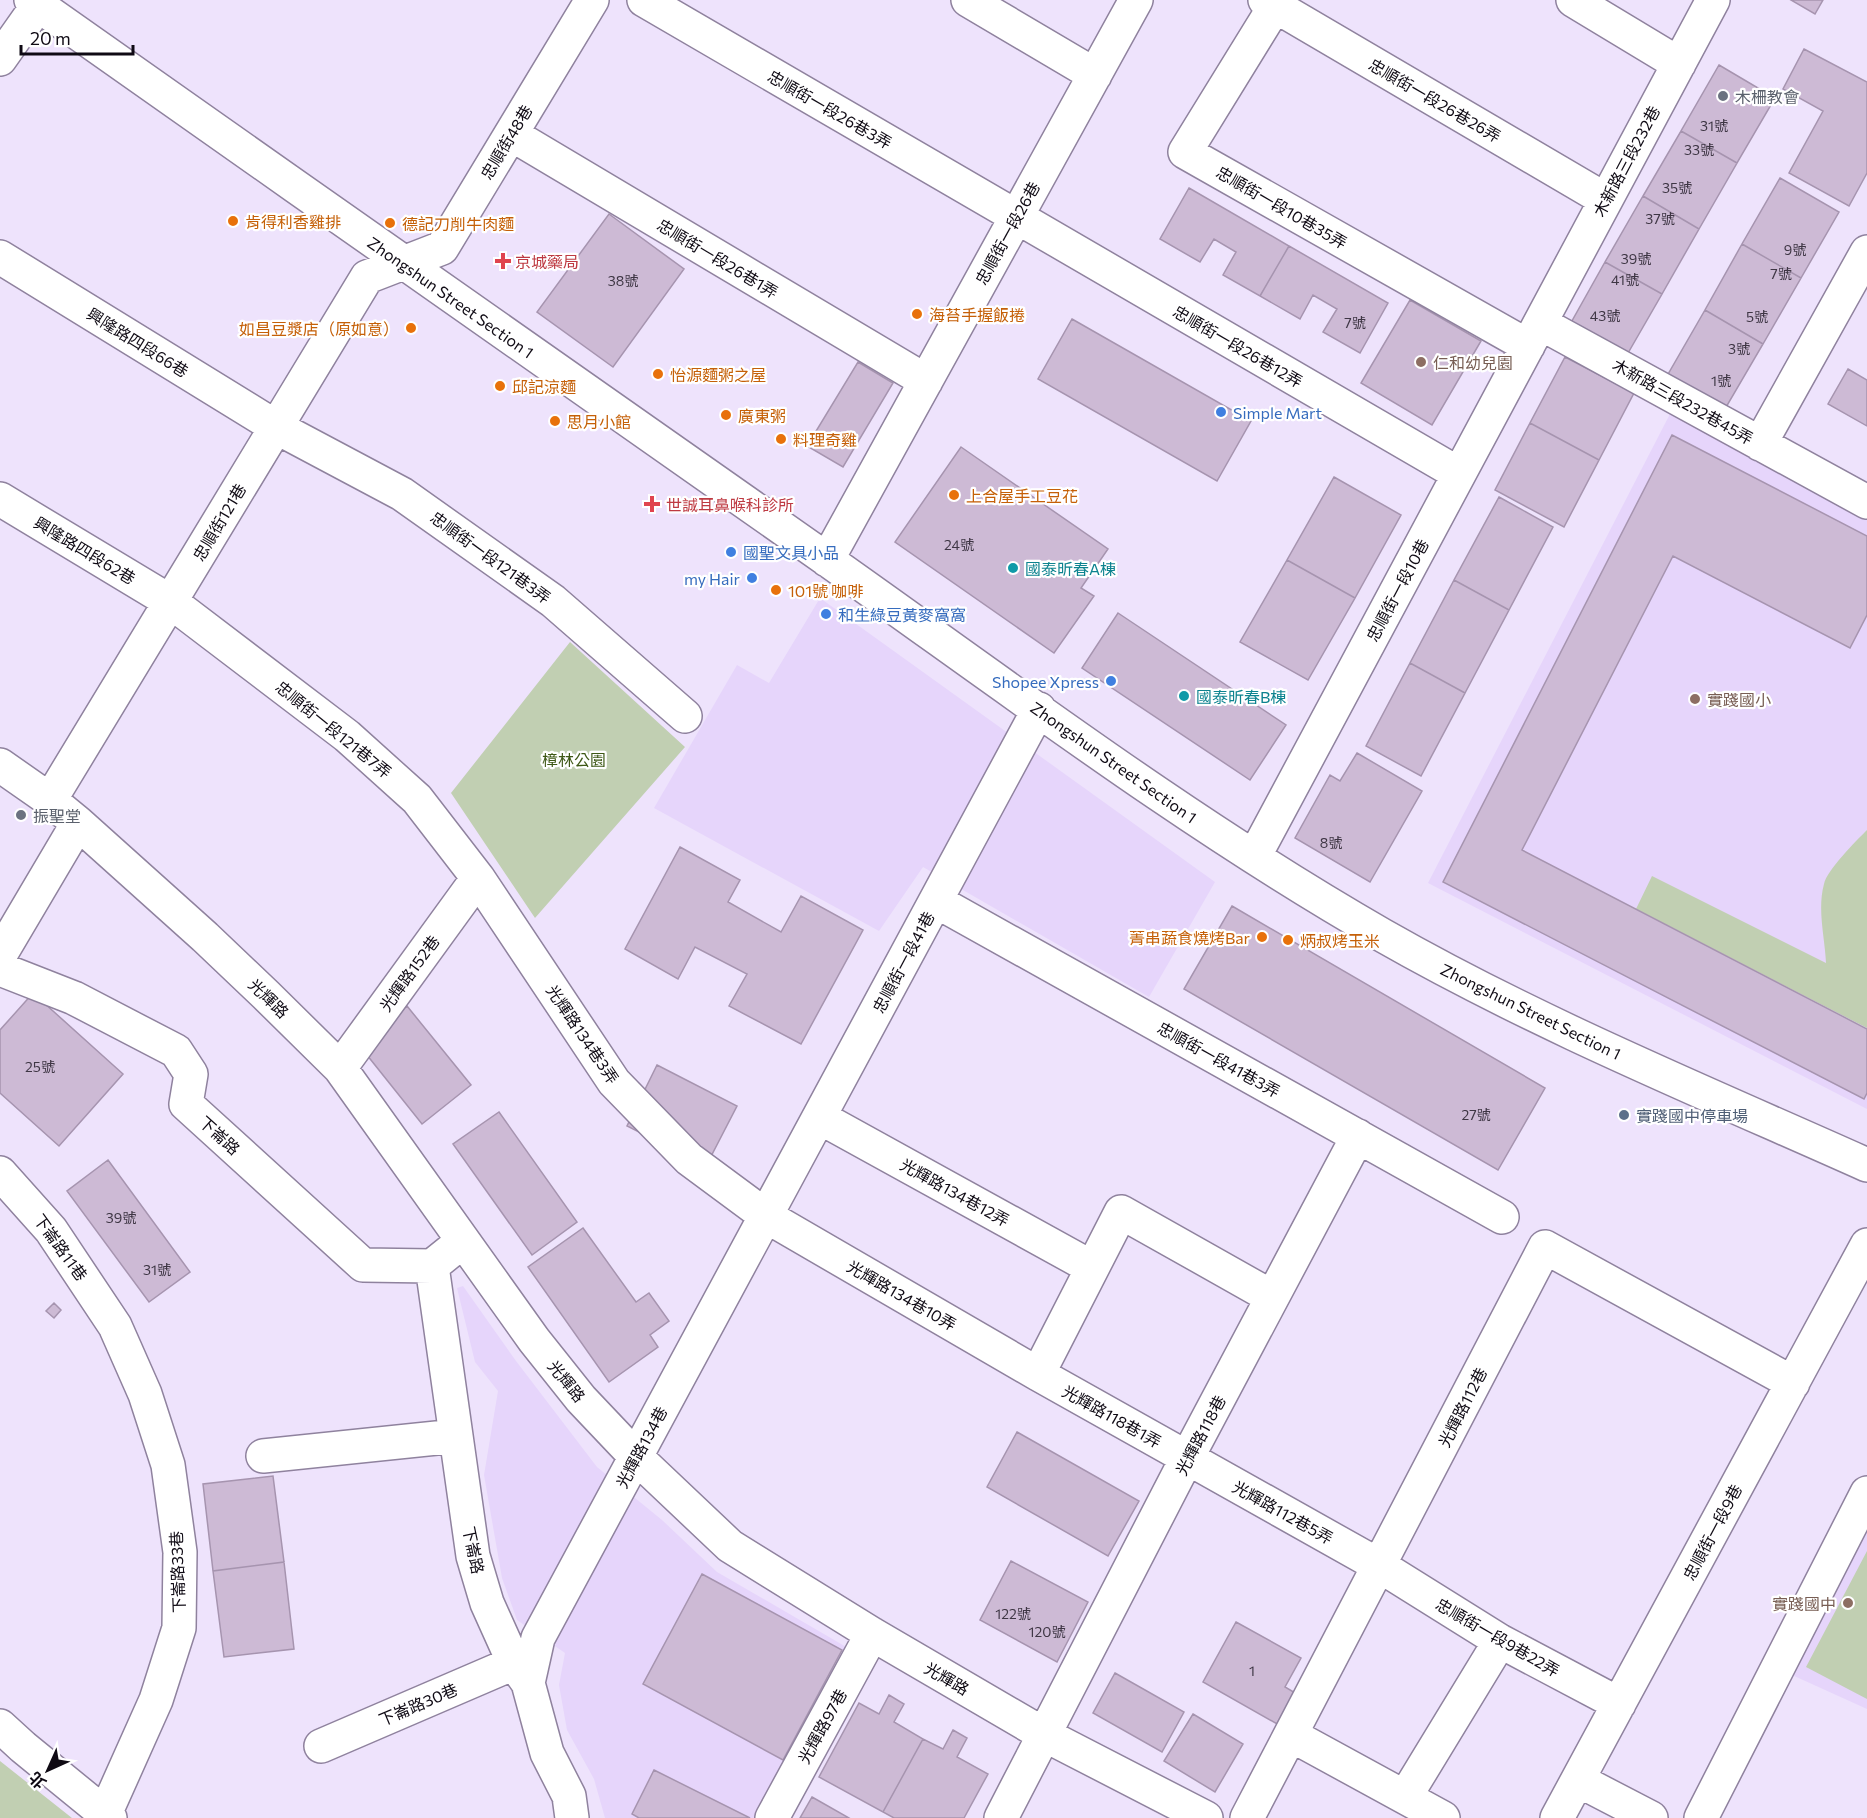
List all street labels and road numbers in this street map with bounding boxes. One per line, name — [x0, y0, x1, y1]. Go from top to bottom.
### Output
street label: 忠順街一段26巷26弄 — [1366, 54, 1504, 146]
street label: 忠順街一段26巷3弄 — [765, 66, 895, 152]
street label: 忠順街48巷 — [476, 101, 536, 183]
street label: 木新路三段232巷 — [1589, 102, 1663, 220]
street label: 忠順街一段10巷35弄 — [1213, 162, 1351, 252]
street label: 忠順街一段26巷 — [971, 178, 1043, 288]
street label: 忠順街一段26巷1弄 — [654, 214, 782, 302]
street label: Zhongshun Street Section 1 — [364, 232, 538, 362]
street label: 忠順街一段26巷12弄 — [1170, 301, 1306, 391]
street label: 興隆路四段66巷 — [84, 303, 192, 381]
street label: 木新路三段232巷45弄 — [1609, 354, 1757, 448]
street label: 忠順街121巷 — [189, 480, 249, 564]
street label: 忠順街一段121巷3弄 — [427, 507, 555, 607]
street label: 興隆路四段62巷 — [31, 512, 139, 588]
street label: 忠順街一段10巷 — [1362, 536, 1432, 644]
street label: 忠順街一段121巷7弄 — [272, 677, 396, 781]
street label: Zhongshun Street Section 1 — [1027, 697, 1201, 827]
street label: 忠順街一段41巷 — [868, 908, 938, 1016]
street label: 光輝路152巷 — [375, 931, 443, 1015]
street label: Zhongshun Street Section 1 — [1438, 959, 1624, 1063]
street label: 光輝路 — [245, 974, 293, 1022]
street label: 光輝路134巷3弄 — [543, 981, 623, 1087]
street label: 忠順街一段41巷3弄 — [1154, 1017, 1284, 1101]
street label: 下崙路 — [196, 1112, 244, 1158]
street label: 光輝路134巷12弄 — [897, 1154, 1013, 1230]
street label: 下崙路11巷 — [30, 1210, 92, 1284]
street label: 光輝路134巷10弄 — [844, 1256, 960, 1334]
street label: 光輝路 — [545, 1356, 589, 1406]
street label: 光輝路112巷 — [1434, 1364, 1490, 1450]
street label: 光輝路118巷1弄 — [1059, 1381, 1165, 1451]
street label: 光輝路118巷 — [1171, 1392, 1229, 1478]
street label: 光輝路134巷 — [612, 1403, 670, 1491]
street label: 光輝路112巷5弄 — [1230, 1477, 1336, 1547]
street label: 忠順街一段9巷 — [1679, 1481, 1745, 1583]
street label: 下崙路 — [460, 1525, 488, 1575]
street label: 下崙路33巷 — [166, 1531, 188, 1613]
street label: 忠順街一段9巷22弄 — [1433, 1594, 1563, 1680]
street label: 光輝路 — [921, 1658, 973, 1698]
street label: 下崙路30巷 — [376, 1679, 460, 1729]
street label: 光輝路97巷 — [794, 1685, 850, 1767]

